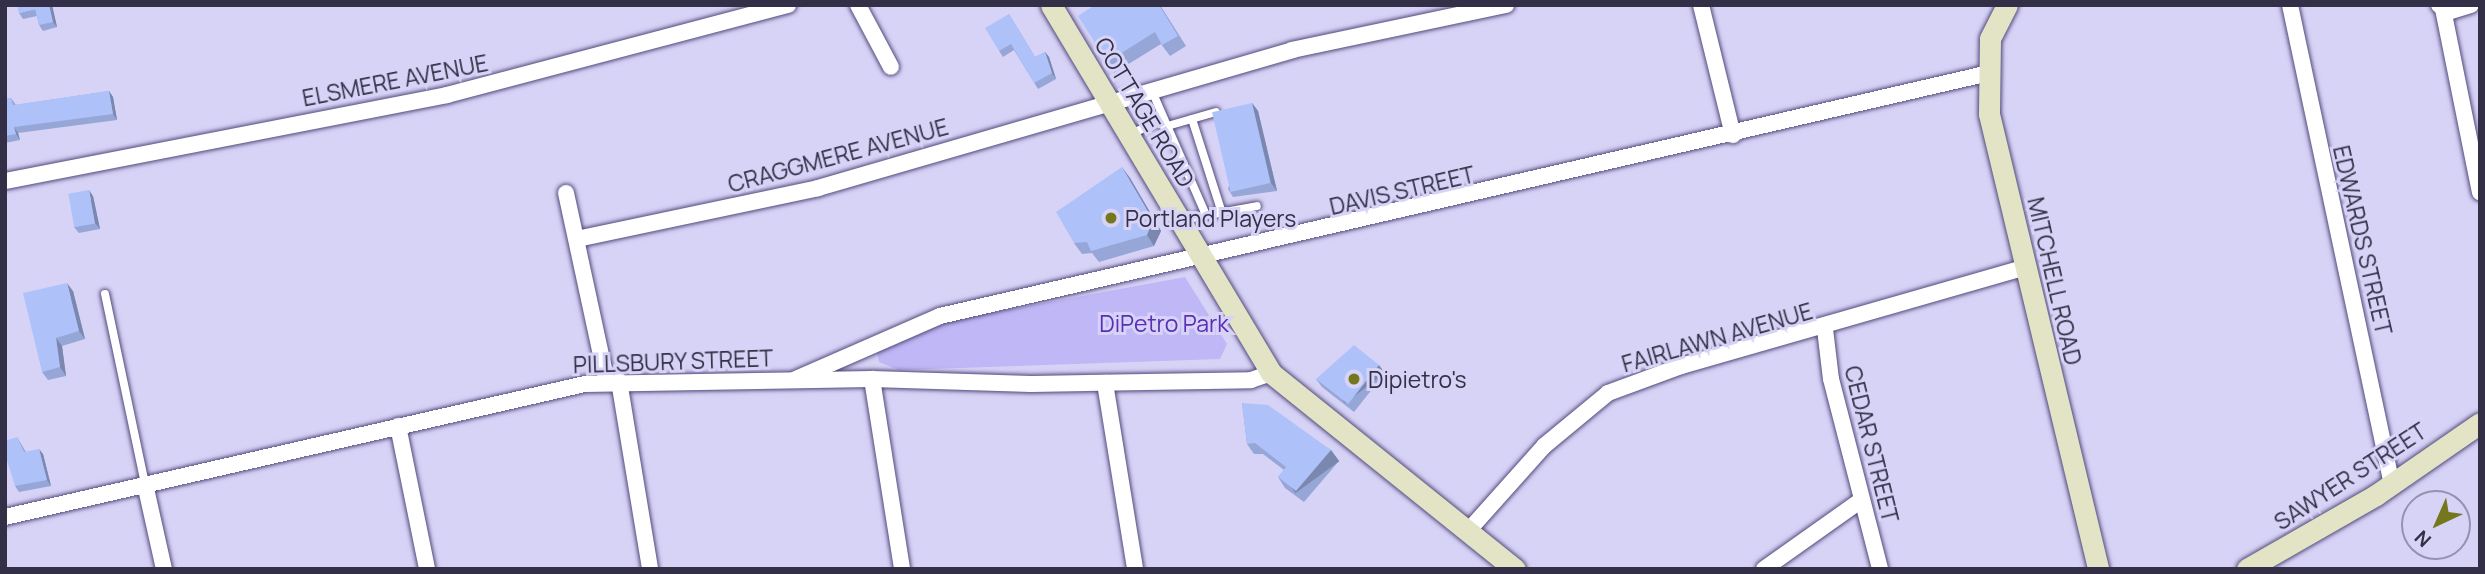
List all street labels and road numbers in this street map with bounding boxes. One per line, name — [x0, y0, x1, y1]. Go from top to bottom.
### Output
street label: COTTAGE ROAD — [1089, 32, 1201, 192]
street label: ELSMERE AVENUE — [300, 48, 490, 112]
street label: CRAGGMERE AVENUE — [725, 112, 951, 198]
street label: EDWARDS STREET — [2328, 143, 2398, 337]
street label: DAVIS STREET — [1327, 160, 1477, 220]
street label: MITCHELL ROAD — [2022, 194, 2088, 368]
street label: FAIRLAWN AVENUE — [1618, 297, 1816, 377]
street label: PILLSBURY STREET — [572, 344, 774, 378]
street label: CEDAR STREET — [1839, 363, 1905, 525]
street label: SAWYER STREET — [2269, 416, 2431, 536]

